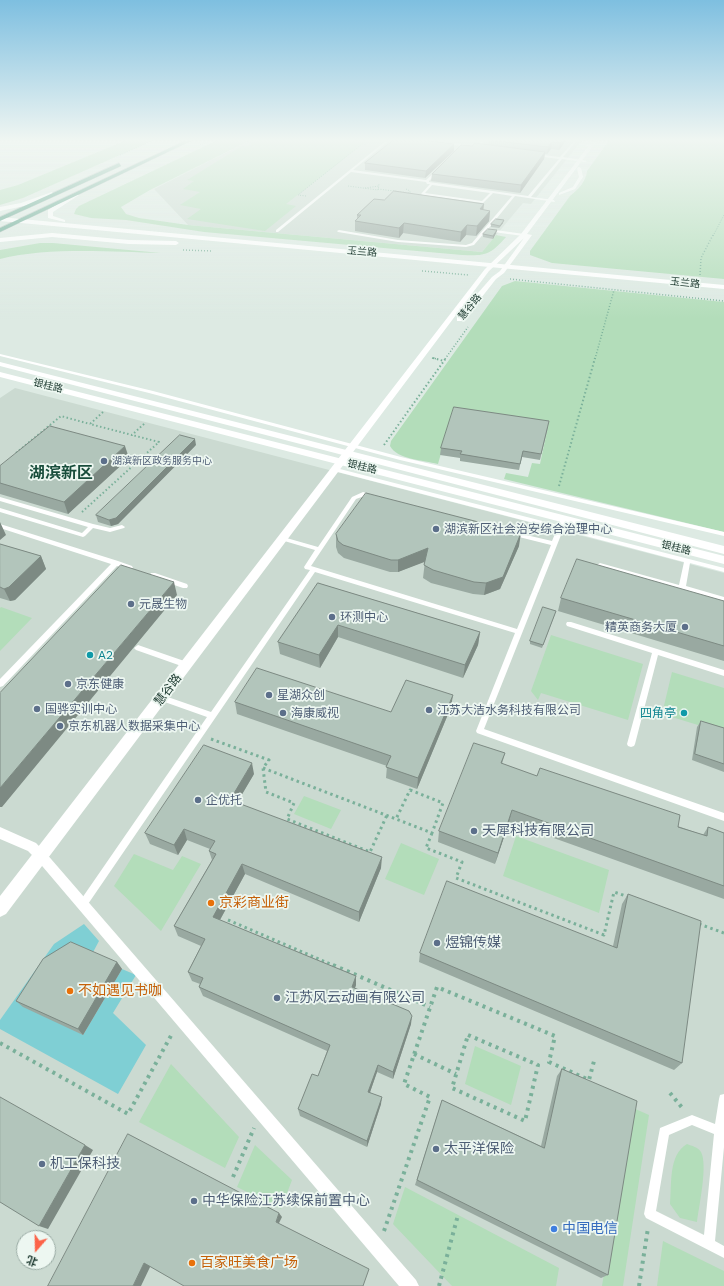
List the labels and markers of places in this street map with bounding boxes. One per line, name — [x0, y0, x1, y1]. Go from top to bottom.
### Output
place label: 湖滨新区政务服务中心 — [112, 455, 212, 467]
marker: 湖滨新区政务服务中心 — [99, 456, 109, 466]
place label: 湖滨新区社会治安综合治理中心 — [444, 522, 612, 536]
marker: 湖滨新区社会治安综合治理中心 — [431, 524, 441, 534]
place label: 元晟生物 — [139, 597, 187, 611]
marker: 元晟生物 — [126, 599, 136, 609]
place label: 环测中心 — [340, 610, 388, 624]
marker: 环测中心 — [327, 612, 337, 622]
place label: 精英商务大厦 — [605, 620, 677, 634]
marker: 精英商务大厦 — [680, 622, 690, 632]
place label: A2 — [98, 648, 113, 662]
marker: A2 — [85, 650, 95, 660]
place label: 京东健康 — [76, 677, 124, 691]
marker: 京东健康 — [63, 679, 73, 689]
place label: 星湖众创 — [277, 688, 325, 702]
marker: 星湖众创 — [264, 690, 274, 700]
place label: 国骅实训中心 — [45, 702, 117, 716]
place label: 江苏大洁水务科技有限公司 — [437, 703, 581, 717]
marker: 国骅实训中心 — [32, 704, 42, 714]
marker: 江苏大洁水务科技有限公司 — [424, 705, 434, 715]
place label: 海康威视 — [291, 706, 339, 720]
place label: 四角亭 — [640, 706, 676, 720]
marker: 海康威视 — [278, 708, 288, 718]
marker: 四角亭 — [679, 708, 689, 718]
place label: 京东机器人数据采集中心 — [68, 719, 200, 733]
marker: 京东机器人数据采集中心 — [55, 721, 65, 731]
place label: 企优托 — [206, 793, 242, 807]
marker: 企优托 — [193, 795, 203, 805]
place label: 天犀科技有限公司 — [482, 823, 594, 839]
marker: 天犀科技有限公司 — [469, 826, 479, 836]
place label: 京彩商业街 — [219, 895, 289, 911]
marker: 京彩商业街 — [206, 898, 216, 908]
place label: 煜锦传媒 — [445, 935, 501, 951]
marker: 煜锦传媒 — [432, 938, 442, 948]
place label: 不如遇见书咖 — [78, 983, 162, 999]
marker: 不如遇见书咖 — [65, 986, 75, 996]
place label: 江苏风云动画有限公司 — [285, 990, 425, 1006]
marker: 江苏风云动画有限公司 — [272, 993, 282, 1003]
place label: 太平洋保险 — [444, 1141, 514, 1157]
marker: 太平洋保险 — [431, 1144, 441, 1154]
place label: 机工保科技 — [50, 1156, 120, 1172]
marker: 机工保科技 — [37, 1159, 47, 1169]
place label: 中华保险江苏续保前置中心 — [202, 1193, 370, 1209]
marker: 中华保险江苏续保前置中心 — [189, 1196, 199, 1206]
place label: 中国电信 — [562, 1221, 618, 1237]
marker: 中国电信 — [549, 1224, 559, 1234]
place label: 百家旺美食广场 — [200, 1255, 298, 1271]
marker: 百家旺美食广场 — [187, 1258, 197, 1268]

